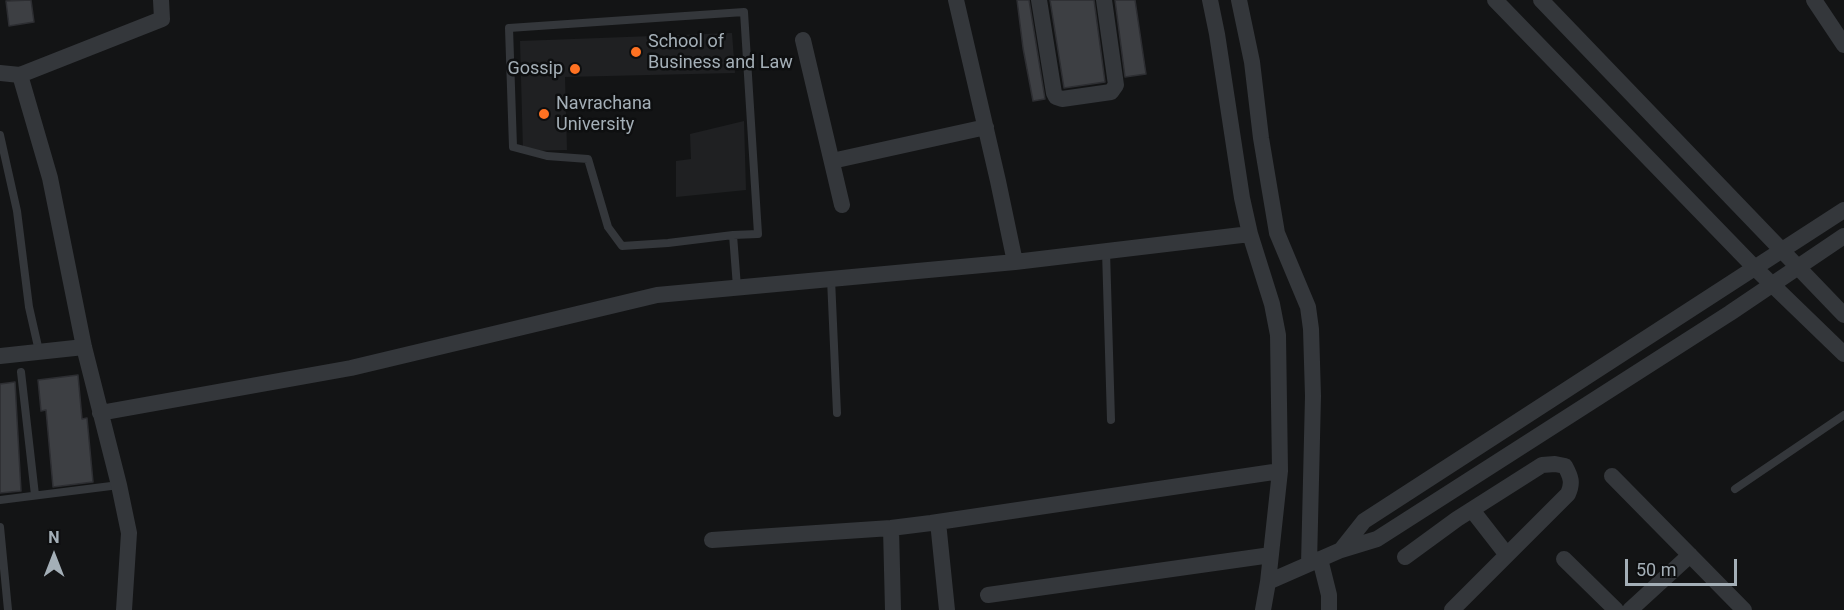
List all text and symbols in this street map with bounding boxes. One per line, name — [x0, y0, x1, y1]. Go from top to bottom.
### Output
place label: School of Business and Law — [648, 31, 793, 74]
marker: School of Business and Law — [629, 45, 643, 59]
place label: Gossip — [507, 58, 563, 80]
marker: Gossip — [568, 62, 582, 76]
place label: Navrachana University — [556, 93, 652, 136]
marker: Navrachana University — [537, 107, 551, 121]
north arrow — [24, 526, 84, 586]
text: N — [48, 528, 60, 547]
scale bar — [1628, 547, 1740, 585]
text: 50 m — [1636, 559, 1676, 580]

